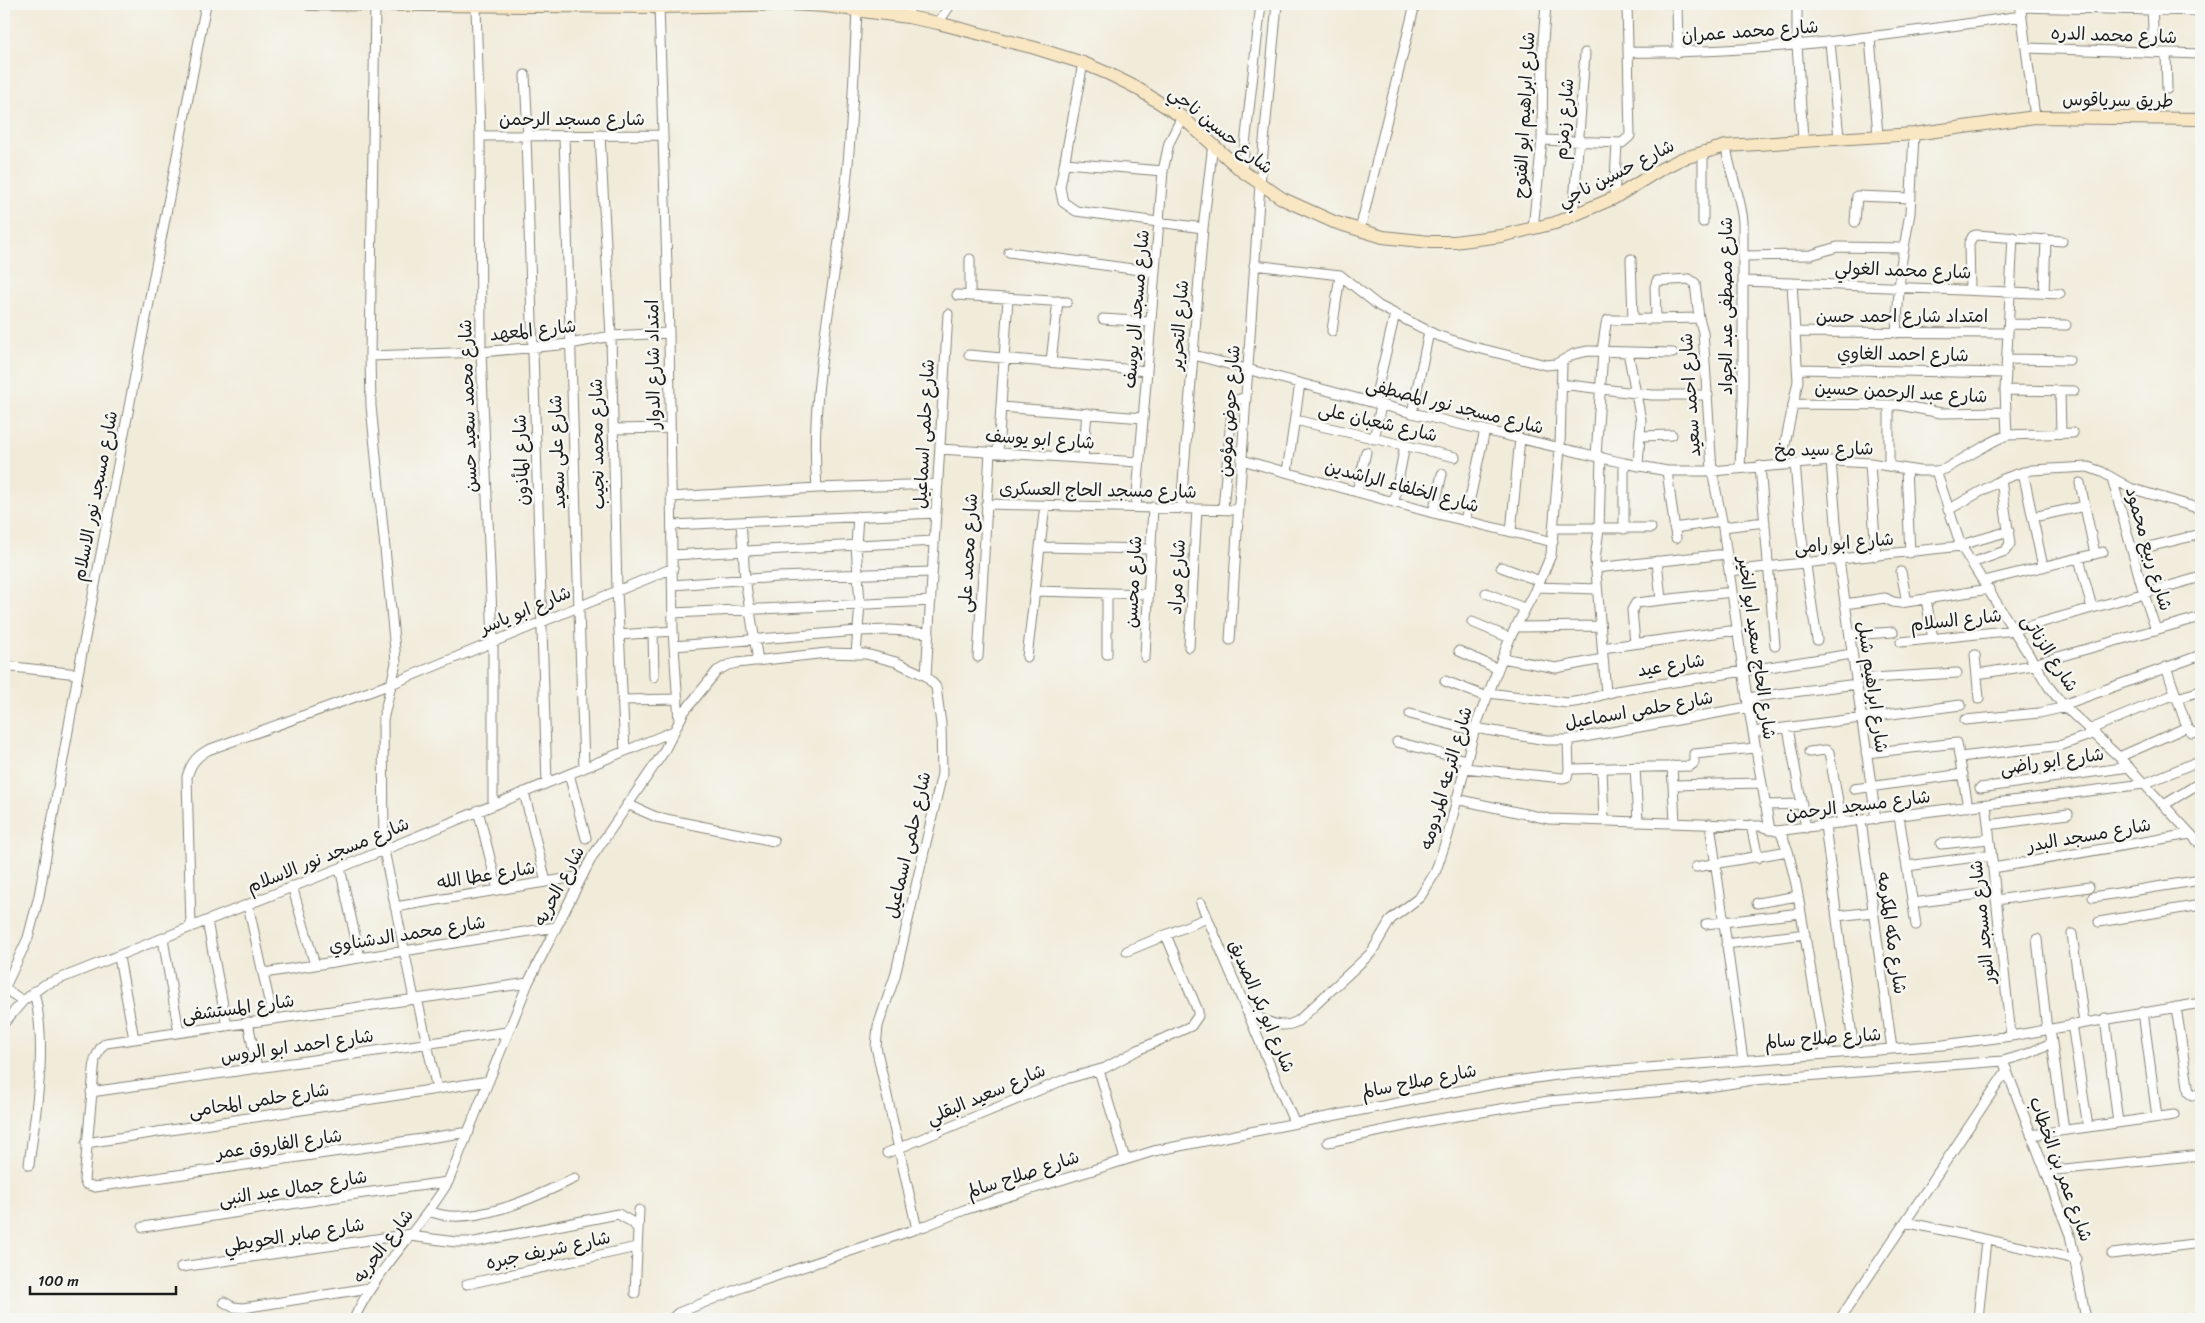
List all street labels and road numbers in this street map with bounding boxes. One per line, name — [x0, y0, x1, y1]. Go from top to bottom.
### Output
street label: شارع محمد عمران — [1680, 10, 1820, 52]
street label: شارع محمد الدره — [2050, 17, 2178, 53]
street label: شارع ابراهيم ابو الفتوح — [1504, 31, 1544, 199]
street label: شارع حسين ناجي — [1161, 77, 1281, 183]
street label: شارع زمزم — [1545, 77, 1583, 161]
street label: طريق سرياقوس — [2062, 83, 2174, 117]
street label: شارع مسجد الرحمن — [499, 103, 645, 135]
street label: شارع حسين ناجي — [1552, 130, 1680, 216]
street label: شارع مصطفى عبد الجواد — [1710, 217, 1742, 395]
street label: شارع مسجد ال يوسف — [1113, 228, 1159, 390]
street label: شارع محمد الغولي — [1834, 252, 1972, 288]
street label: شارع التحرير — [1160, 279, 1198, 373]
street label: امتداد شارع الدوار — [636, 299, 670, 431]
street label: امتداد شارع احمد حسن — [1816, 300, 1988, 332]
street label: شارع المعهد — [488, 310, 578, 350]
street label: شارع محمد سعيد حسن — [449, 319, 487, 493]
street label: شارع احمد سعيد — [1670, 332, 1710, 458]
street label: شارع احمد الغاوي — [1837, 337, 1969, 371]
street label: شارع حوض مؤمن — [1208, 344, 1250, 478]
street label: شارع حلمى اسماعيل — [904, 358, 944, 510]
street label: شارع مسجد نور المصطفى — [1363, 368, 1547, 444]
street label: شارع عبد الرحمن حسين — [1814, 371, 1988, 413]
street label: شارع محمد نجيب — [580, 378, 614, 510]
street label: شارع شعبان على — [1315, 393, 1441, 451]
street label: شارع على سعيد — [539, 394, 575, 510]
street label: شارع مسجد نور الاسلام — [63, 408, 127, 584]
street label: شارع المأذون — [503, 414, 539, 506]
street label: شارع ابو يوسف — [984, 419, 1096, 459]
street label: شارع سيد مخ — [1774, 432, 1874, 466]
street label: شارع الخلفاء الراشدين — [1321, 450, 1483, 522]
street label: شارع مسجد الحاج العسكرى — [999, 472, 1197, 508]
street label: شارع ربيع محمود — [2116, 483, 2182, 615]
street label: شارع محمد على — [949, 492, 987, 614]
street label: شارع ابو رامى — [1793, 523, 1895, 563]
street label: شارع محسن — [1115, 535, 1151, 629]
street label: شارع مراد — [1159, 539, 1195, 615]
street label: شارع الحاج سعيد ابو الخير — [1728, 552, 1786, 742]
street label: شارع ابو ياسر — [472, 576, 576, 645]
street label: شارع السلام — [1909, 599, 2003, 641]
street label: شارع الزناتى — [2013, 607, 2087, 699]
street label: شارع ابراهيم شبل — [1848, 619, 1898, 755]
street label: شارع عيد — [1635, 644, 1707, 686]
street label: شارع حلمى اسماعيل — [1562, 681, 1716, 739]
street label: شارع الترعه المردومه — [1410, 703, 1482, 853]
street label: شارع ابو راضى — [1998, 738, 2106, 784]
street label: شارع حلمى اسماعيل — [876, 768, 940, 922]
street label: شارع مسجد الرحمن — [1784, 780, 1932, 830]
street label: شارع مسجد نور الاسلام — [242, 808, 414, 902]
street label: شارع مسجد البدر — [2022, 808, 2154, 862]
street label: شارع الحريه — [524, 840, 594, 932]
street label: شارع عطا الله — [434, 851, 538, 899]
street label: شارع مسجد النور — [1960, 859, 2005, 987]
street label: شارع مكه المكرمه — [1868, 870, 1916, 996]
street label: شارع محمد الدشناوي — [326, 906, 488, 962]
street label: شارع ابو بكر الصديق — [1219, 934, 1305, 1078]
street label: شارع المستشفى — [180, 984, 296, 1032]
street label: شارع صلاح سالم — [1764, 1018, 1882, 1058]
street label: شارع احمد ابو الروس — [218, 1019, 376, 1073]
street label: شارع سعيد البقلي — [921, 1054, 1051, 1134]
street label: شارع صلاح سالم — [1359, 1054, 1479, 1108]
street label: شارع حلمى المحامى — [186, 1073, 332, 1127]
street label: شارع عمر بن الخطاب — [2020, 1092, 2102, 1246]
street label: شارع الفاروق عمر — [212, 1119, 344, 1169]
street label: شارع صلاح سالم — [962, 1141, 1084, 1207]
street label: شارع جمال عبد النبى — [216, 1160, 370, 1216]
street label: شارع الحريه — [344, 1201, 422, 1291]
street label: شارع صابر الحويطي — [221, 1208, 367, 1262]
street label: شارع شريف جبره — [483, 1221, 613, 1279]

